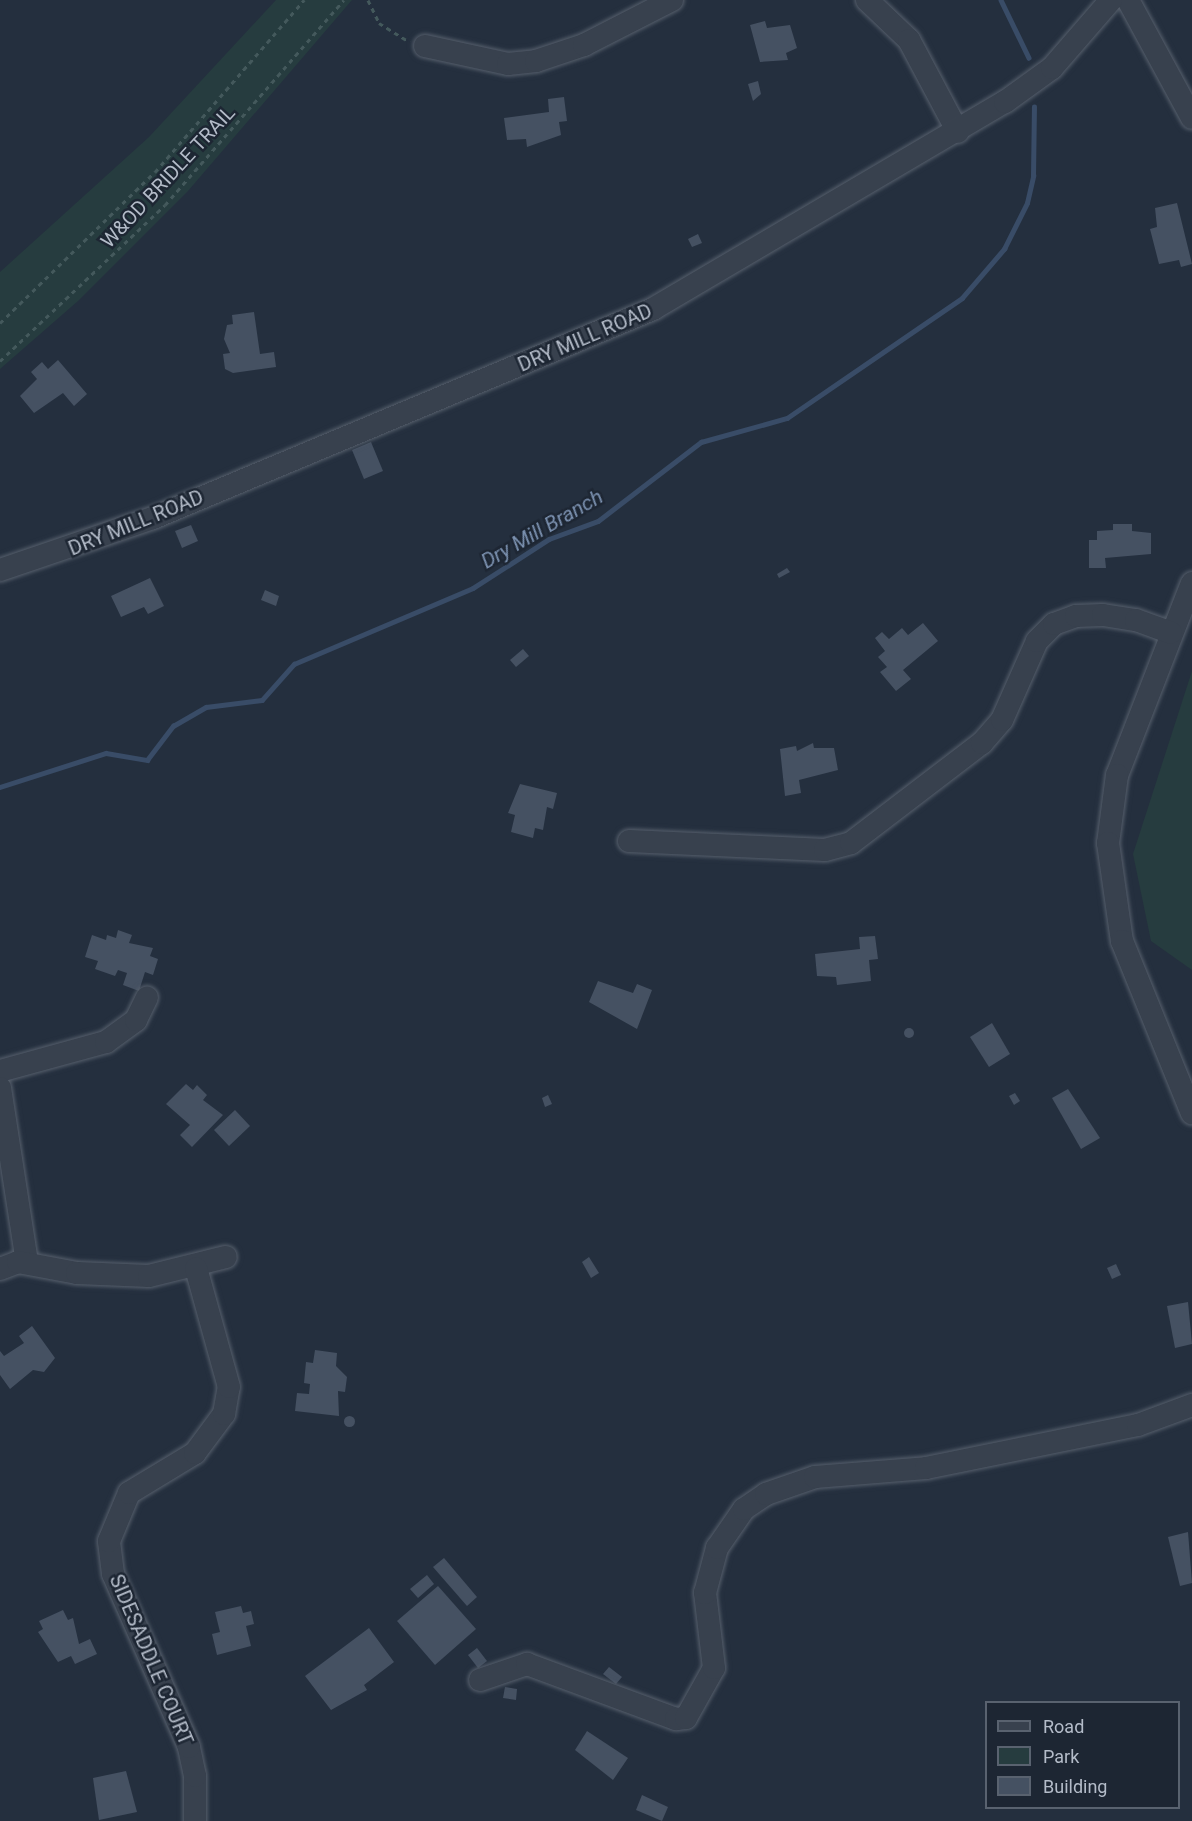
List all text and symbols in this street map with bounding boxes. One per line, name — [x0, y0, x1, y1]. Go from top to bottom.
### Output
street label: W&OD BRIDLE TRAIL — [96, 101, 240, 253]
street label: DRY MILL ROAD — [514, 299, 656, 377]
water label: Dry Mill Branch — [477, 484, 607, 574]
street label: DRY MILL ROAD — [65, 485, 207, 561]
street label: SIDESADDLE COURT — [104, 1571, 198, 1749]
legend — [985, 1701, 1180, 1809]
text: Road — [1043, 1716, 1084, 1737]
text: Park — [1043, 1746, 1079, 1767]
text: Building — [1043, 1776, 1107, 1797]

